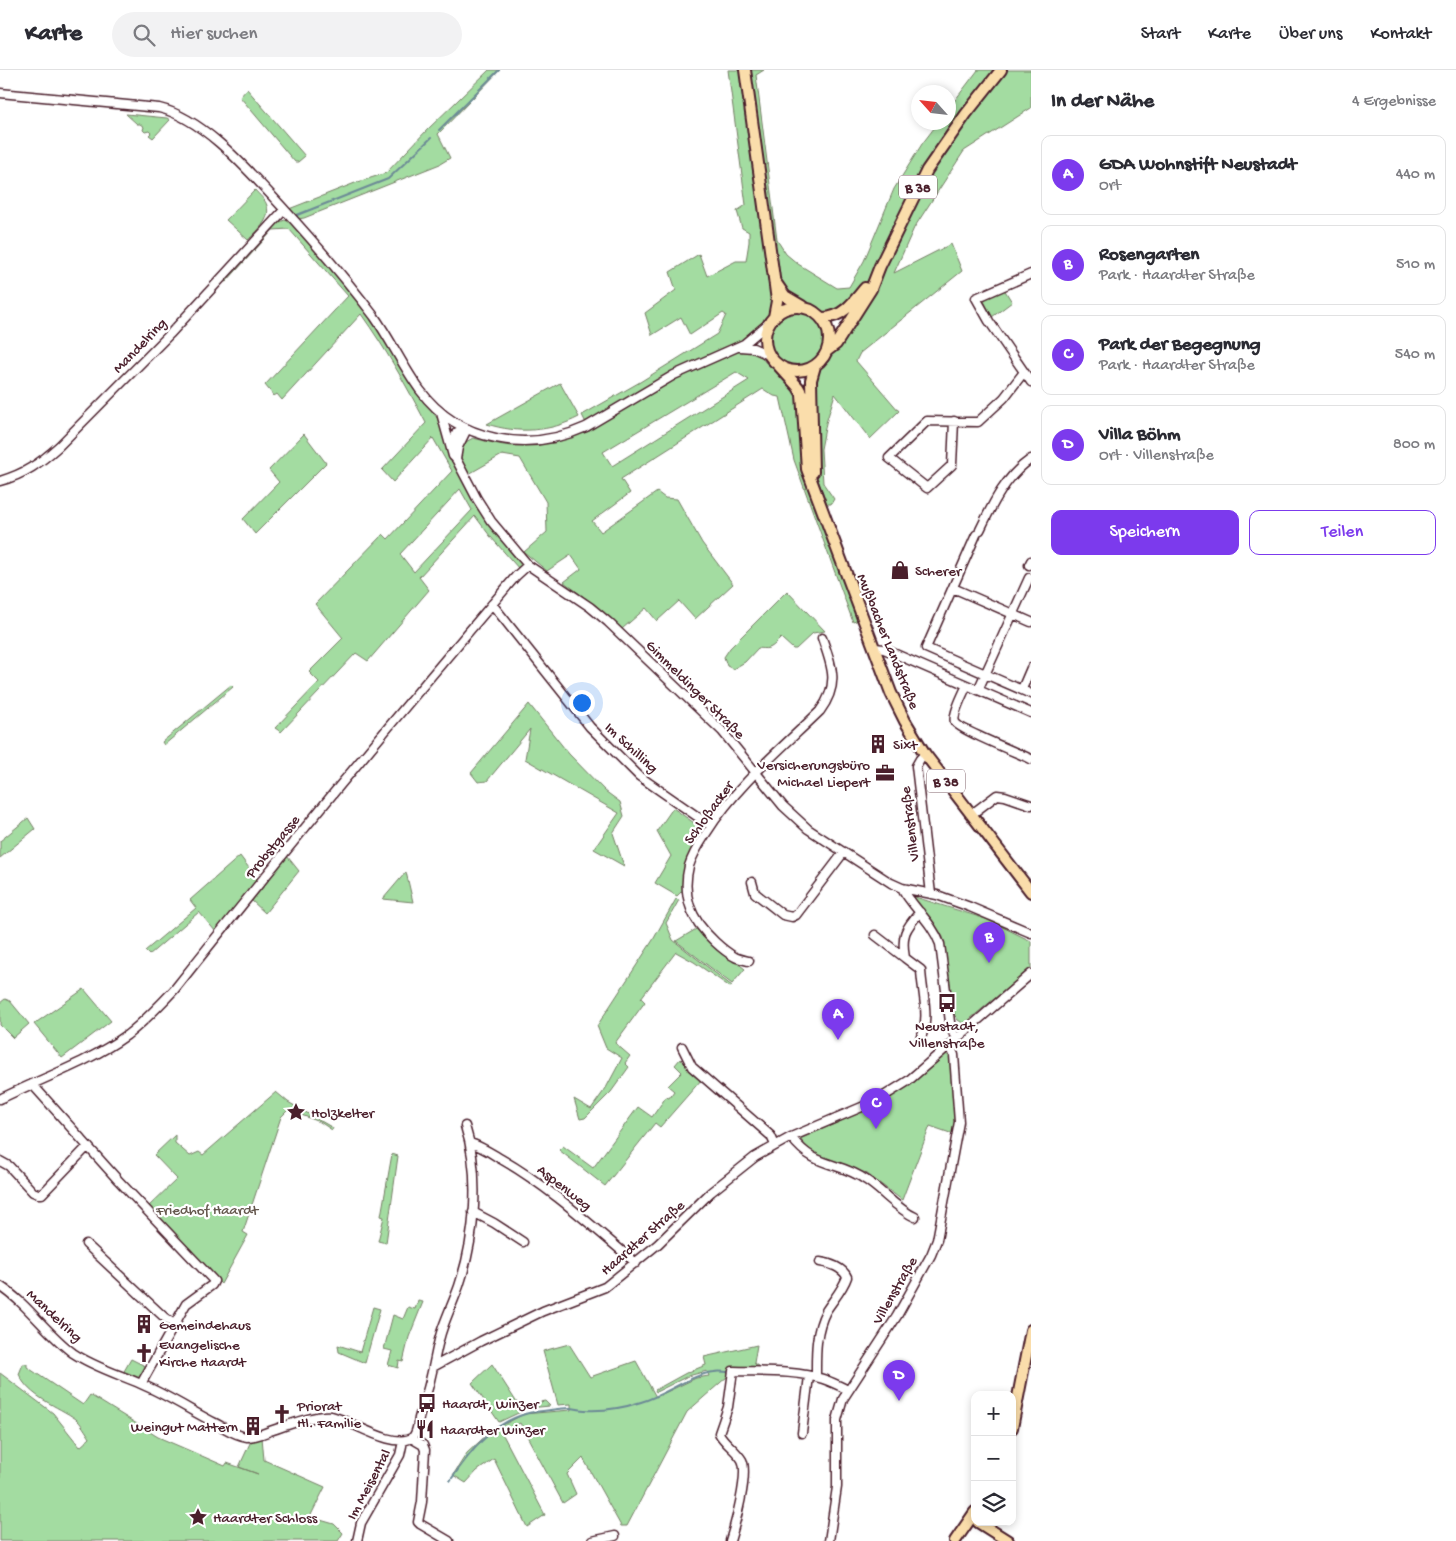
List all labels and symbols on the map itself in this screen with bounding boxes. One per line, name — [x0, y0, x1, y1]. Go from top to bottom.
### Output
north arrow — [911, 85, 956, 130]
road number: B 38 — [899, 175, 937, 198]
street label: Mandelring — [110, 315, 171, 378]
shop icon: Scherer — [889, 559, 911, 581]
place label: Scherer — [915, 563, 963, 581]
street label: Mußbacher Landstraße — [852, 571, 923, 712]
street label: Gimmeldinger Straße — [641, 637, 748, 744]
your location — [569, 690, 595, 716]
street label: Im Schilling — [600, 719, 661, 778]
building icon: Sixt — [867, 733, 889, 755]
place label: Sixt — [893, 737, 919, 755]
place label: Versicherungsbüro Michael Liepert — [756, 757, 872, 792]
office icon: Versicherungsbüro Michael Liepert — [874, 762, 896, 784]
road number: B 38 — [927, 769, 965, 792]
street label: Schloßacker — [681, 777, 739, 848]
street label: Villenstraße — [897, 785, 925, 863]
street label: Probstgasse — [242, 812, 305, 883]
pin: B — [973, 922, 1005, 963]
bus stop icon: Neustadt, Villenstraße — [936, 992, 958, 1014]
pin: A — [822, 999, 854, 1040]
place label: Neustadt, Villenstraße — [908, 1018, 985, 1053]
pin: C — [860, 1088, 892, 1129]
place icon: Holzkelter — [285, 1101, 307, 1123]
place label: Holzkelter — [311, 1105, 376, 1123]
street label: Aspenweg — [533, 1162, 595, 1216]
street label: Haardter Straße — [598, 1197, 689, 1280]
park label: Friedhof Haardt — [155, 1202, 260, 1220]
street label: Villenstraße — [869, 1254, 922, 1329]
street label: Mandelring — [22, 1286, 85, 1347]
building icon: Gemeindehaus — [133, 1313, 155, 1335]
place label: Gemeindehaus — [159, 1317, 251, 1335]
place label: Evangelische Kirche Haardt — [159, 1337, 248, 1372]
church icon: Evangelische Kirche Haardt — [133, 1342, 155, 1364]
pin: D — [883, 1360, 915, 1401]
bus stop icon: Haardt, Winzer — [416, 1392, 438, 1414]
place label: Haardt, Winzer — [442, 1396, 540, 1414]
place label: Priorat Hl. Familie — [296, 1398, 362, 1433]
church icon: Priorat Hl. Familie — [271, 1403, 293, 1425]
building icon: Weingut Mattern — [242, 1415, 264, 1437]
restaurant icon: Haardter Winzer — [414, 1418, 436, 1440]
place label: Weingut Mattern — [131, 1419, 238, 1437]
place label: Haardter Winzer — [440, 1422, 547, 1440]
street label: Im Meisental — [344, 1447, 396, 1523]
place icon: Haardter Schloss — [187, 1506, 209, 1528]
place label: Haardter Schloss — [213, 1510, 318, 1528]

